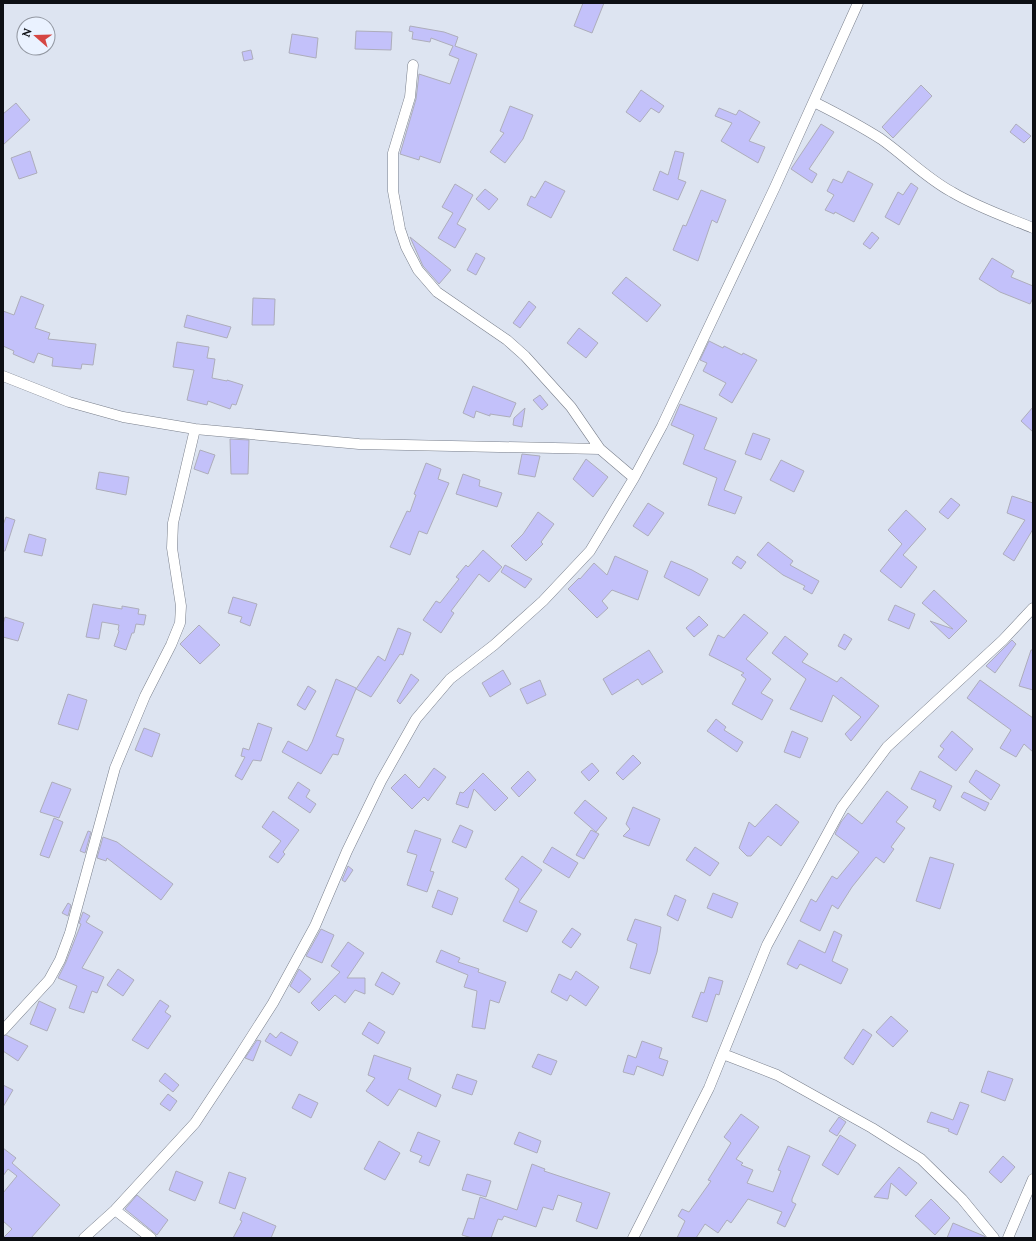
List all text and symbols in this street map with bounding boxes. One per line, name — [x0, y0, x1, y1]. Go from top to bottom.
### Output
north arrow — [16, 16, 56, 56]
text: N — [19, 26, 35, 39]

